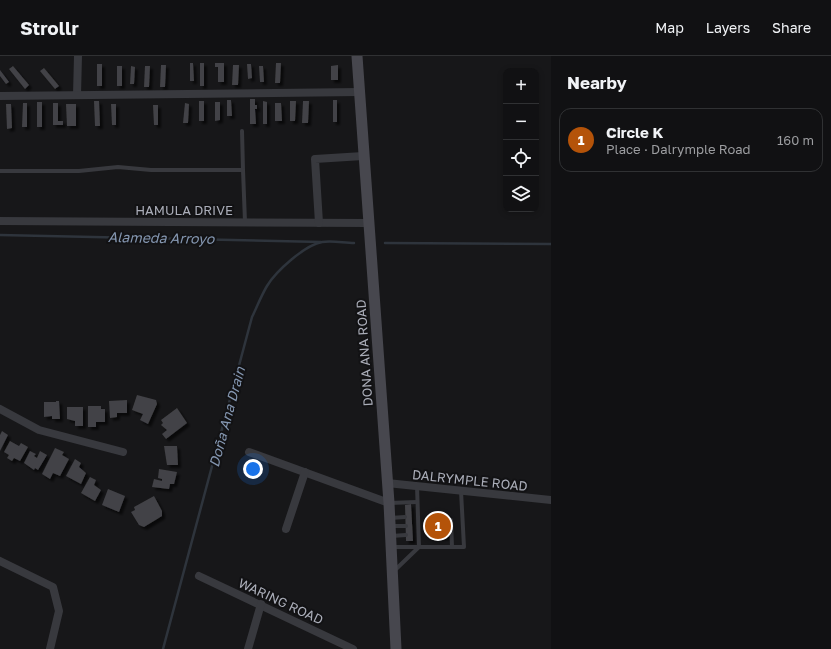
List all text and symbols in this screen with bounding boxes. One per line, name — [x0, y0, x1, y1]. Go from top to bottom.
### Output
text: Strollr — [20, 16, 79, 39]
text: Map — [655, 19, 684, 36]
text: Layers — [706, 19, 750, 36]
text: Share — [772, 19, 811, 36]
map controls — [503, 68, 539, 212]
button: + — [503, 68, 539, 104]
text: Nearby — [567, 72, 627, 93]
button: − — [503, 104, 539, 140]
text: Circle K — [606, 123, 663, 141]
text: 1 — [578, 132, 584, 148]
text: 160 m — [777, 132, 814, 148]
button: locate — [503, 140, 539, 176]
text: Place · Dalrymple Road — [606, 141, 751, 157]
button: layers — [503, 176, 539, 212]
street label: HAMULA DRIVE — [135, 202, 233, 218]
water label: Alameda Arroyo — [108, 228, 216, 247]
street label: DONA ANA ROAD — [352, 299, 376, 407]
water label: Doña Ana Drain — [205, 364, 248, 469]
your location — [243, 459, 263, 479]
street label: DALRYMPLE ROAD — [411, 466, 529, 494]
pin: 1 — [425, 511, 451, 541]
street label: WARING ROAD — [236, 574, 326, 628]

